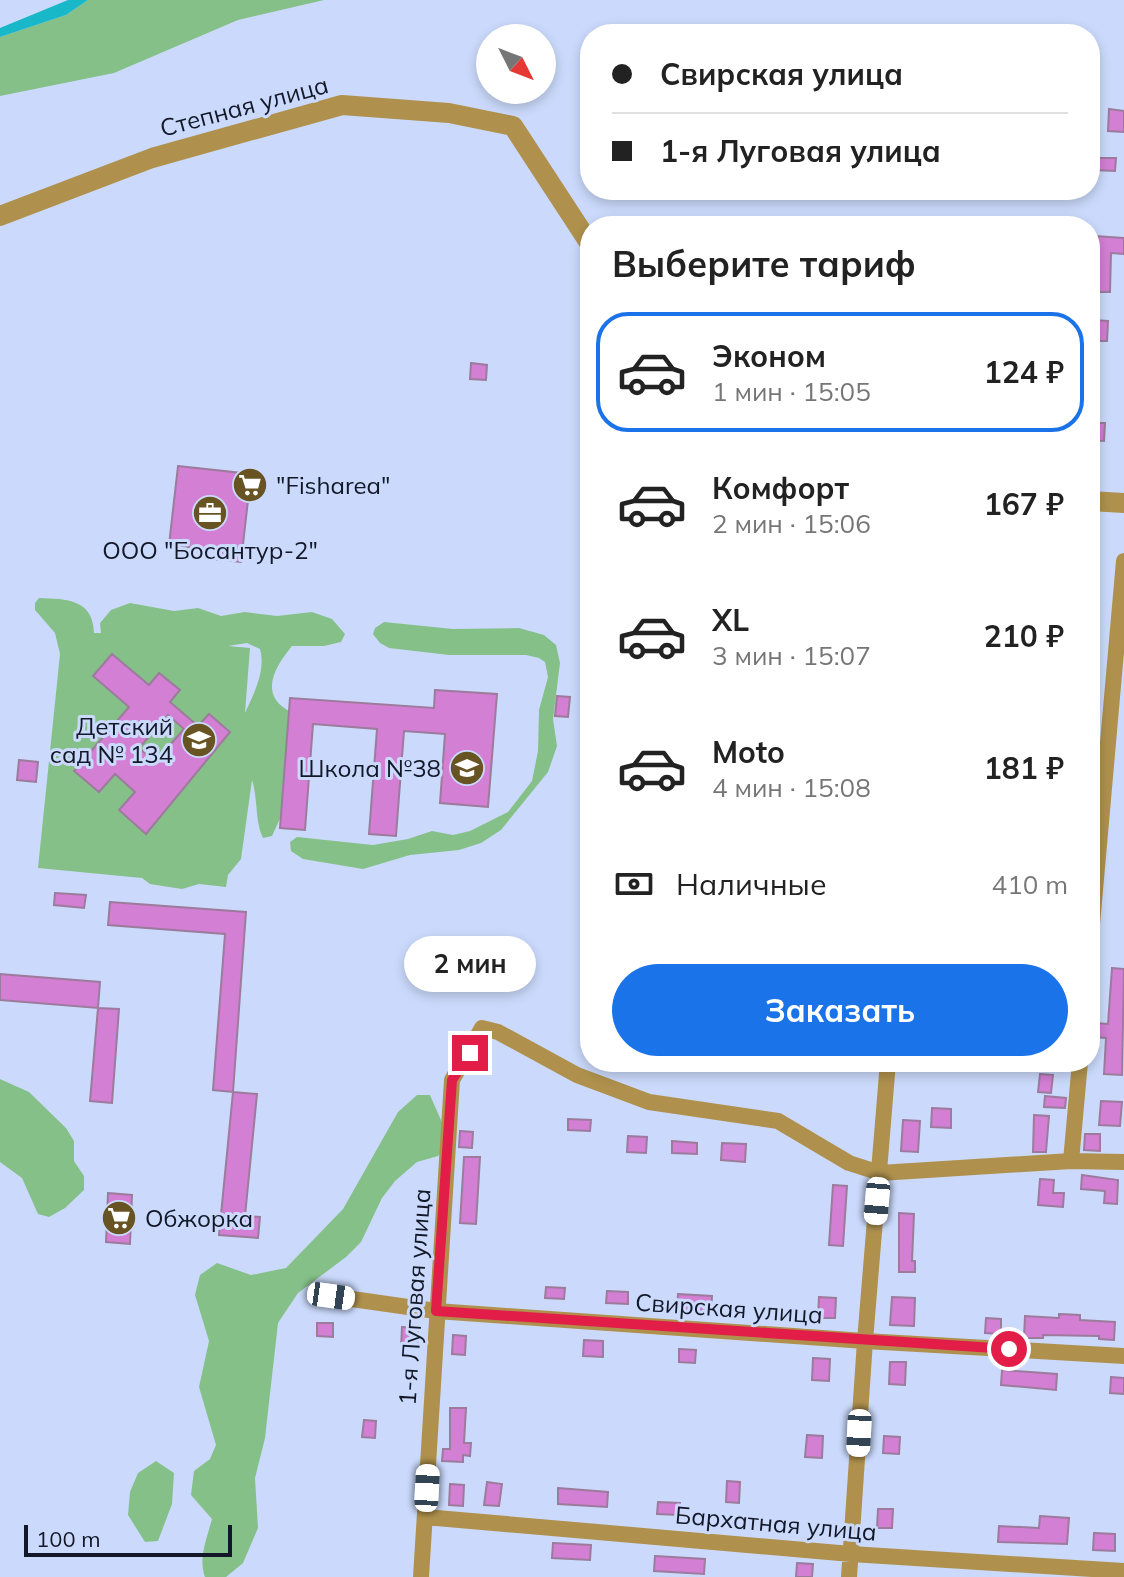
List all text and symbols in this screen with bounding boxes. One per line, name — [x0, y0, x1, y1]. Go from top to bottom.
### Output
north arrow — [476, 24, 556, 104]
map controls — [476, 24, 556, 104]
text: Свирская улица — [660, 55, 903, 93]
street label: Степная улица — [156, 69, 332, 143]
text: 1-я Луговая улица — [660, 132, 941, 170]
text: Выберите тариф — [612, 241, 916, 286]
icon: car — [616, 336, 688, 408]
text: Эконом — [712, 337, 826, 375]
text: 124 ₽ — [984, 353, 1064, 391]
text: 1 мин · 15:05 — [712, 375, 871, 408]
supermarket icon: "Fisharea" — [231, 466, 269, 504]
icon: car — [616, 468, 688, 540]
text: Комфорт — [712, 469, 849, 507]
place label: "Fisharea" — [276, 470, 390, 500]
text: 167 ₽ — [984, 485, 1064, 523]
office icon: ООО "Босантур-2" — [191, 494, 229, 532]
text: 2 мин · 15:06 — [712, 507, 871, 540]
place label: ООО "Босантур-2" — [102, 535, 318, 565]
icon: car — [616, 600, 688, 672]
text: XL — [712, 601, 749, 639]
text: 210 ₽ — [984, 617, 1064, 655]
text: 3 мин · 15:07 — [712, 639, 871, 672]
place label: Детский сад № 134 — [50, 711, 173, 769]
school or university icon: Детский сад № 134 — [180, 721, 218, 759]
icon: car — [616, 732, 688, 804]
text: Moto — [712, 733, 785, 771]
school or university icon: Школа №38 — [448, 749, 486, 787]
text: 181 ₽ — [984, 749, 1064, 787]
place label: Школа №38 — [299, 753, 441, 783]
text: 4 мин · 15:08 — [712, 771, 871, 804]
icon: cash — [612, 862, 656, 906]
text: Наличные — [676, 865, 827, 903]
text: 410 m — [992, 868, 1068, 901]
callout: 2 мин — [404, 937, 536, 993]
text: 2 мин — [434, 947, 506, 980]
button: Заказать — [612, 964, 1068, 1056]
route end — [452, 1035, 488, 1071]
car — [863, 1176, 891, 1226]
street label: 1-я Луговая улица — [391, 1188, 437, 1406]
supermarket icon: Обжорка — [100, 1199, 138, 1237]
place label: Обжорка — [145, 1203, 253, 1233]
car — [306, 1281, 356, 1311]
street label: Свирская улица — [634, 1286, 824, 1330]
route start — [991, 1331, 1027, 1367]
car — [846, 1408, 872, 1458]
car — [414, 1463, 440, 1513]
street label: Бархатная улица — [674, 1499, 878, 1547]
scale bar — [24, 1521, 232, 1557]
text: 100 m — [36, 1525, 101, 1553]

